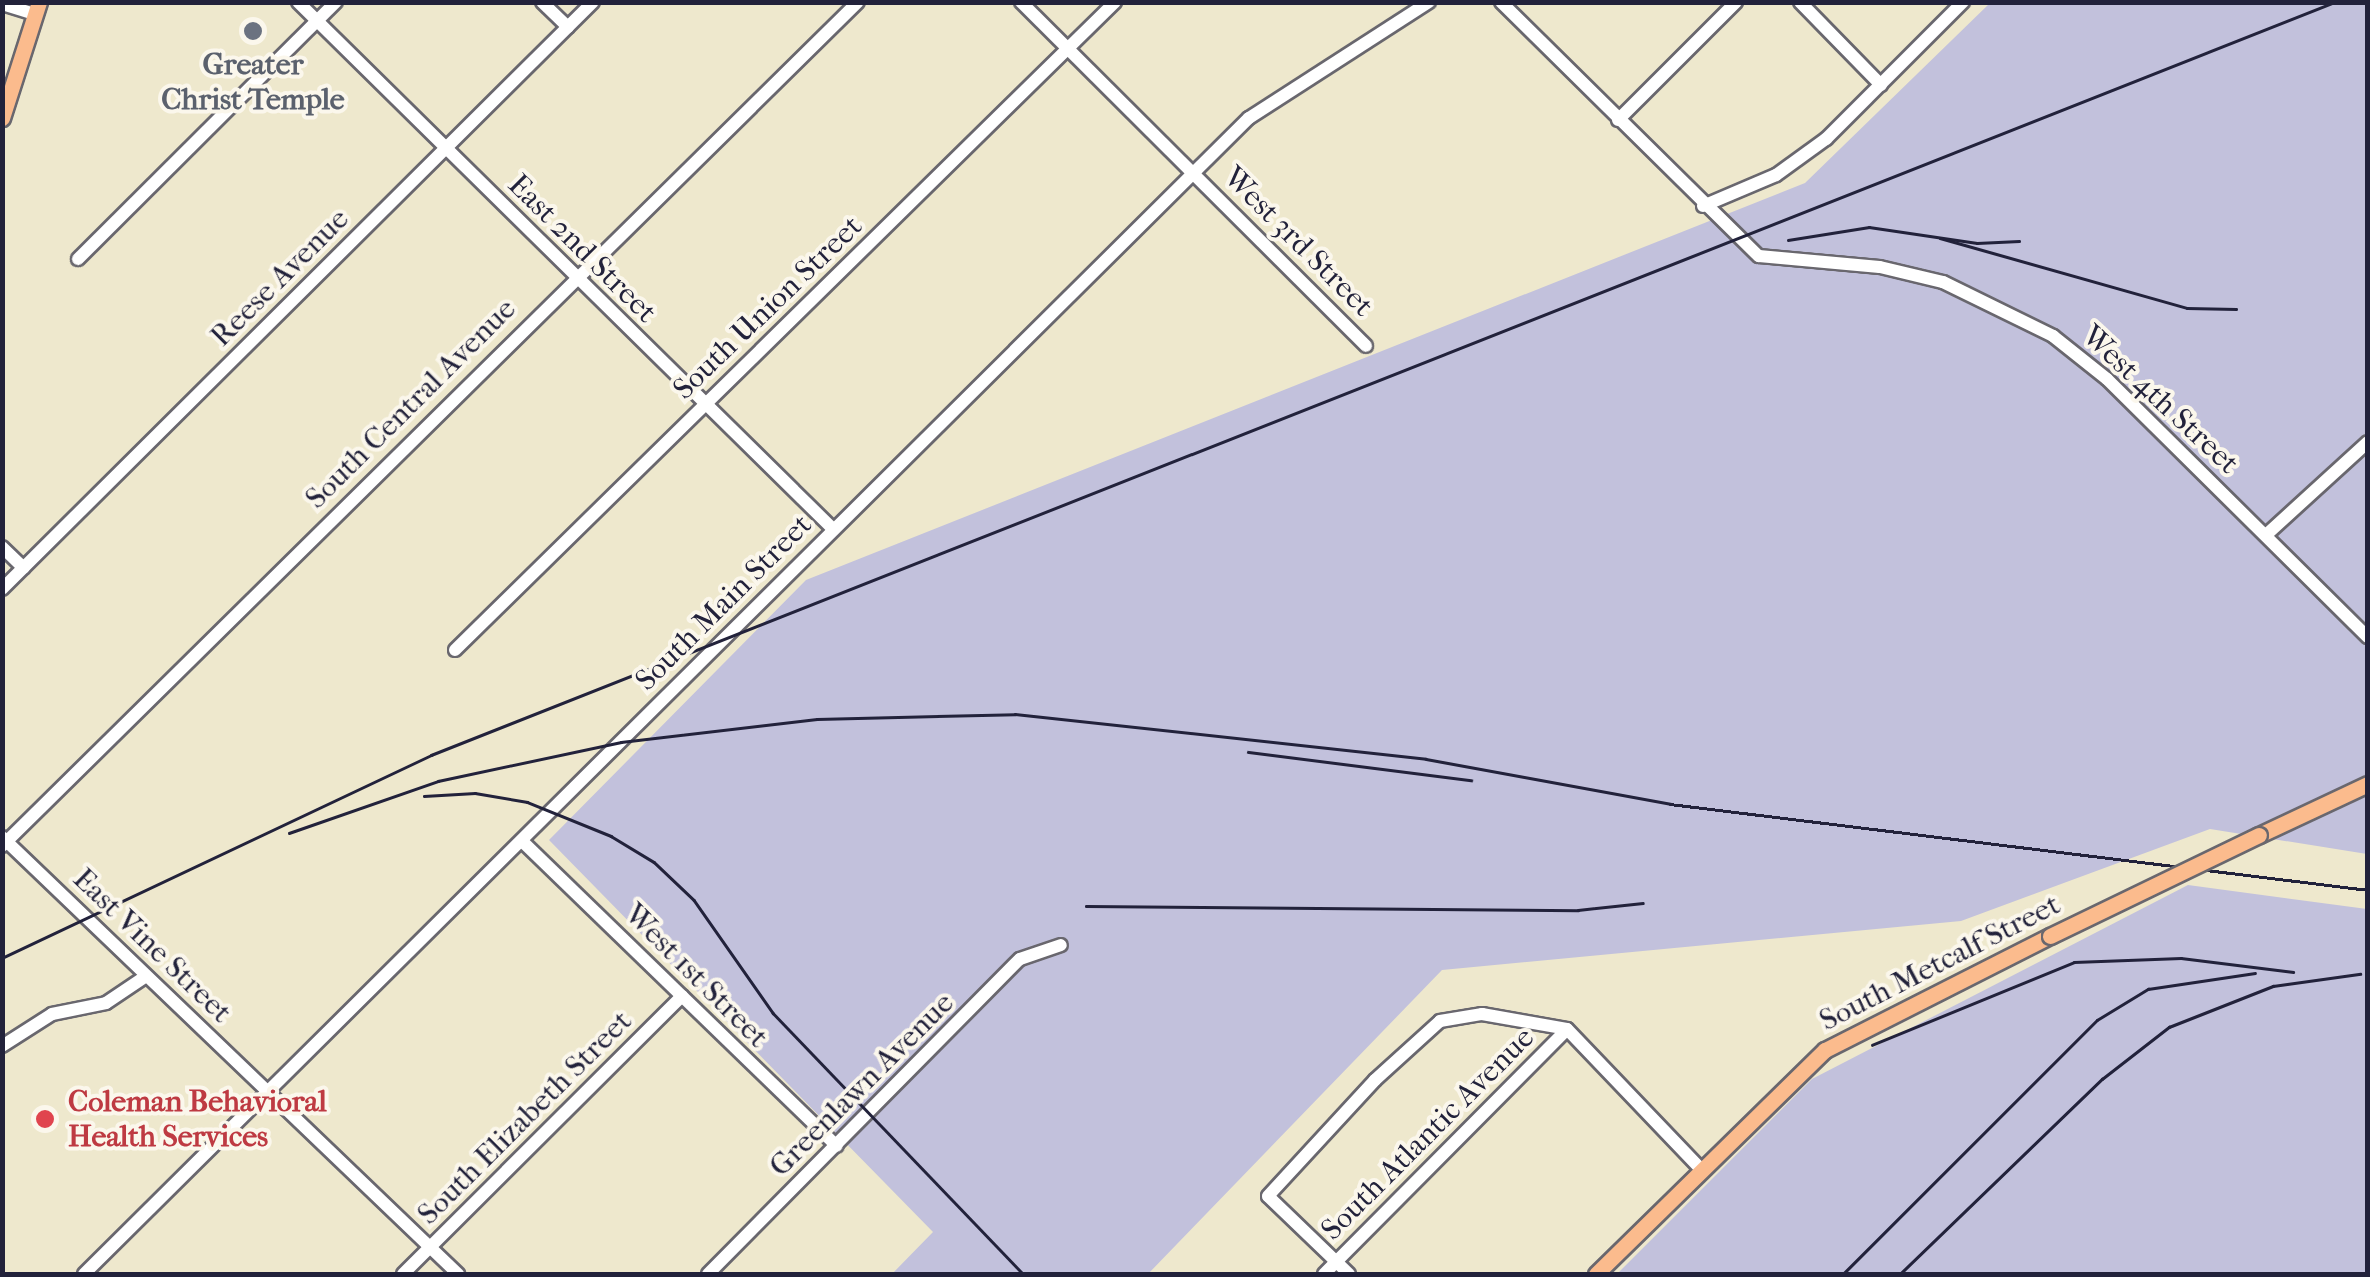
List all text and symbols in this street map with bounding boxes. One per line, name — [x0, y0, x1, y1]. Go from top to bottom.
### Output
marker: Greater Christ Temple — [242, 20, 264, 42]
place label: Greater Christ Temple — [161, 47, 345, 118]
street label: West 3rd Street — [1216, 160, 1380, 324]
street label: East 2nd Street — [500, 167, 664, 331]
street label: Reese Avenue — [204, 202, 356, 354]
street label: South Union Street — [666, 209, 870, 407]
street label: South Central Avenue — [298, 291, 524, 517]
street label: West 4th Street — [2074, 318, 2246, 482]
street label: South Main Street — [628, 507, 820, 699]
street label: East Vine Street — [65, 861, 239, 1031]
street label: South Metcalf Street — [1814, 887, 2066, 1039]
street label: West 1st Street — [617, 897, 775, 1055]
street label: Greenlawn Avenue — [762, 985, 962, 1185]
street label: South Elizabeth Street — [411, 1004, 639, 1232]
street label: South Atlantic Avenue — [1314, 1020, 1542, 1248]
place label: Coleman Behavioral Health Services — [68, 1084, 327, 1154]
marker: Coleman Behavioral Health Services — [32, 1106, 58, 1132]

